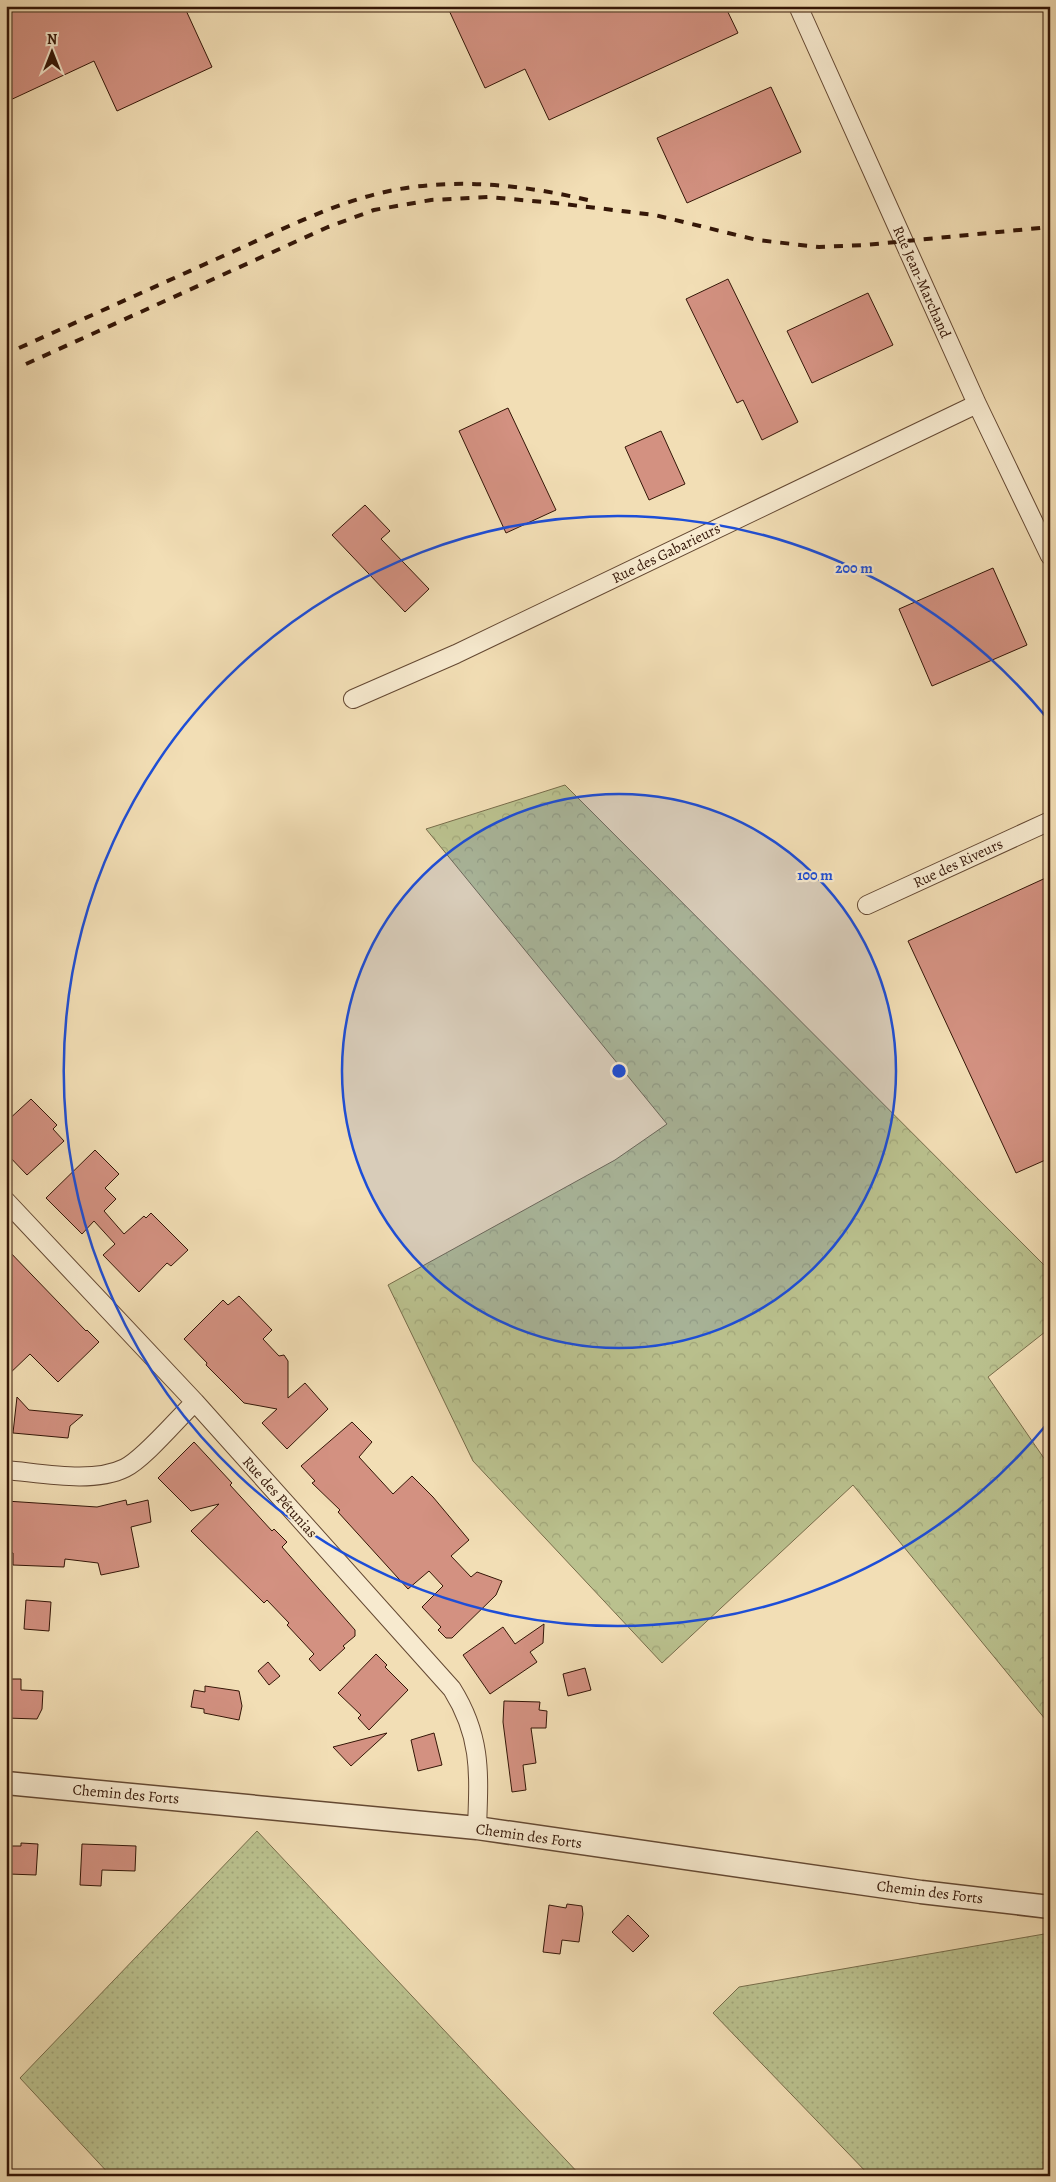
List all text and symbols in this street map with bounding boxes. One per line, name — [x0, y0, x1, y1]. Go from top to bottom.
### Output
north arrow — [28, 28, 78, 78]
text: N — [47, 30, 57, 49]
street label: Rue Jean-Marchand — [888, 223, 956, 342]
street label: Rue des Gabarieurs — [608, 518, 724, 588]
text: 200 m — [835, 558, 873, 578]
street label: Rue des Riveurs — [910, 834, 1006, 892]
text: 100 m — [797, 865, 833, 885]
centre of rings — [610, 1062, 628, 1080]
street label: Rue des Pétunias — [238, 1452, 322, 1542]
street label: Chemin des Forts — [72, 1779, 180, 1809]
street label: Chemin des Forts — [475, 1819, 583, 1853]
street label: Chemin des Forts — [876, 1876, 984, 1908]

